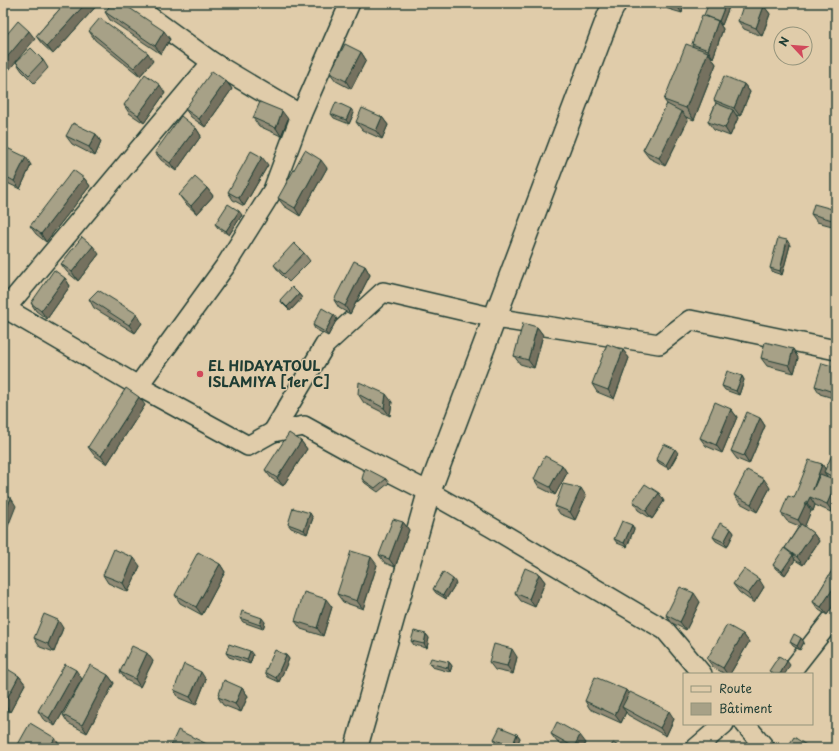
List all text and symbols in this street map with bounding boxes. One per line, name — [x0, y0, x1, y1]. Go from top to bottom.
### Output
north arrow — [773, 26, 813, 66]
text: N — [774, 33, 793, 49]
place label: EL HIDAYATOUL ISLAMIYA [1er C] — [208, 355, 330, 392]
marker: EL HIDAYATOUL ISLAMIYA [1er C] — [195, 369, 205, 379]
legend — [683, 673, 813, 725]
text: Route — [719, 679, 752, 697]
text: Bâtiment — [719, 699, 772, 717]

